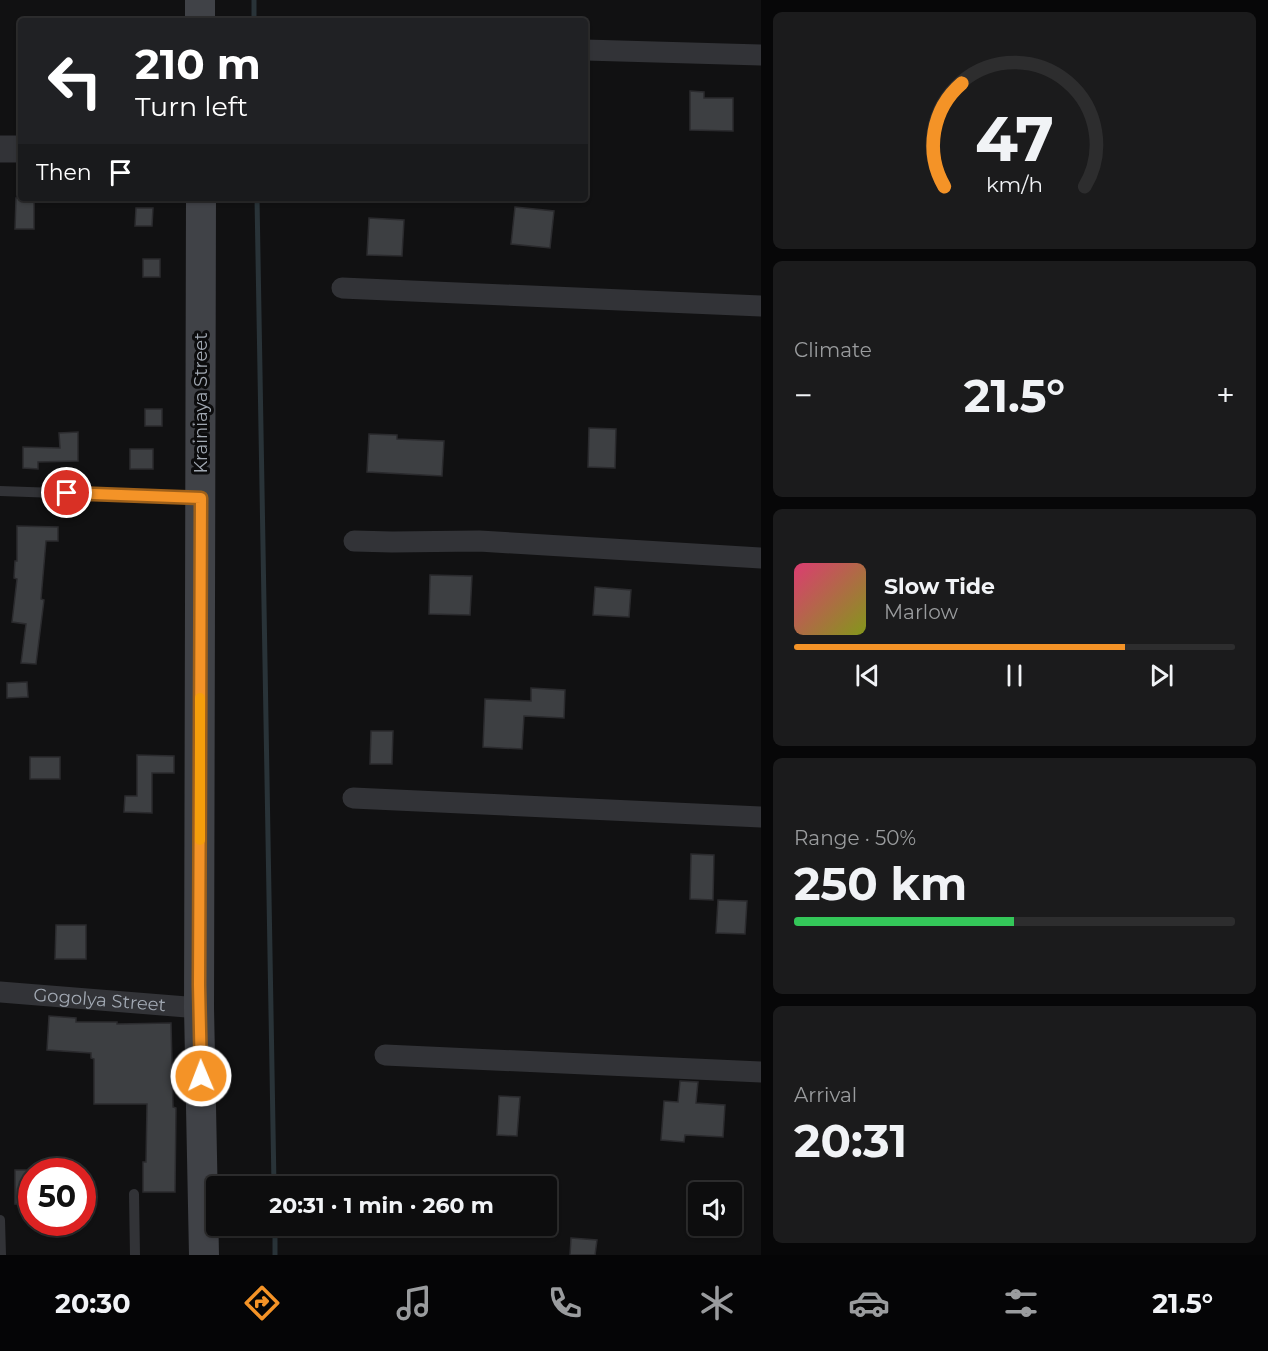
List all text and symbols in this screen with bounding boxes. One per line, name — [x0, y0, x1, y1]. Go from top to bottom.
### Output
text: 210 m — [135, 38, 261, 90]
icon: left — [36, 42, 114, 120]
text: Turn left — [135, 90, 248, 123]
text: 47 — [975, 101, 1054, 177]
icon: arrive — [104, 156, 137, 189]
text: Then — [36, 159, 92, 186]
text: km/h — [986, 172, 1043, 198]
street label: Krainiaya Street — [190, 332, 212, 474]
text: Climate — [794, 338, 872, 362]
text: 21.5° — [964, 368, 1065, 423]
text: − — [794, 375, 813, 415]
text: + — [1216, 375, 1235, 415]
pin — [41, 467, 92, 518]
icon: arrive — [50, 476, 83, 509]
text: Slow Tide — [884, 573, 995, 600]
text: Marlow — [884, 600, 958, 624]
icon: previous — [851, 659, 884, 692]
icon: pause — [998, 659, 1031, 692]
icon: next — [1145, 659, 1178, 692]
text: Range · 50% — [794, 826, 916, 850]
text: 250 km — [794, 856, 967, 911]
street label: Gogolya Street — [33, 984, 167, 1016]
position arrow — [169, 1044, 233, 1108]
text: Arrival — [794, 1083, 857, 1107]
text: 20:31 — [794, 1113, 907, 1168]
speed limit sign: 50 — [18, 1158, 96, 1236]
map controls — [688, 1182, 742, 1236]
button: sound — [688, 1182, 742, 1236]
text: 20:31 · 1 min · 260 m — [269, 1192, 494, 1219]
icon: directions — [241, 1282, 283, 1324]
icon: music — [393, 1282, 435, 1324]
icon: phone — [544, 1282, 586, 1324]
icon: climate — [696, 1282, 738, 1324]
icon: car — [848, 1282, 890, 1324]
icon: filters — [1000, 1282, 1042, 1324]
text: 20:30 — [55, 1287, 131, 1320]
text: 21.5° — [1152, 1287, 1213, 1320]

